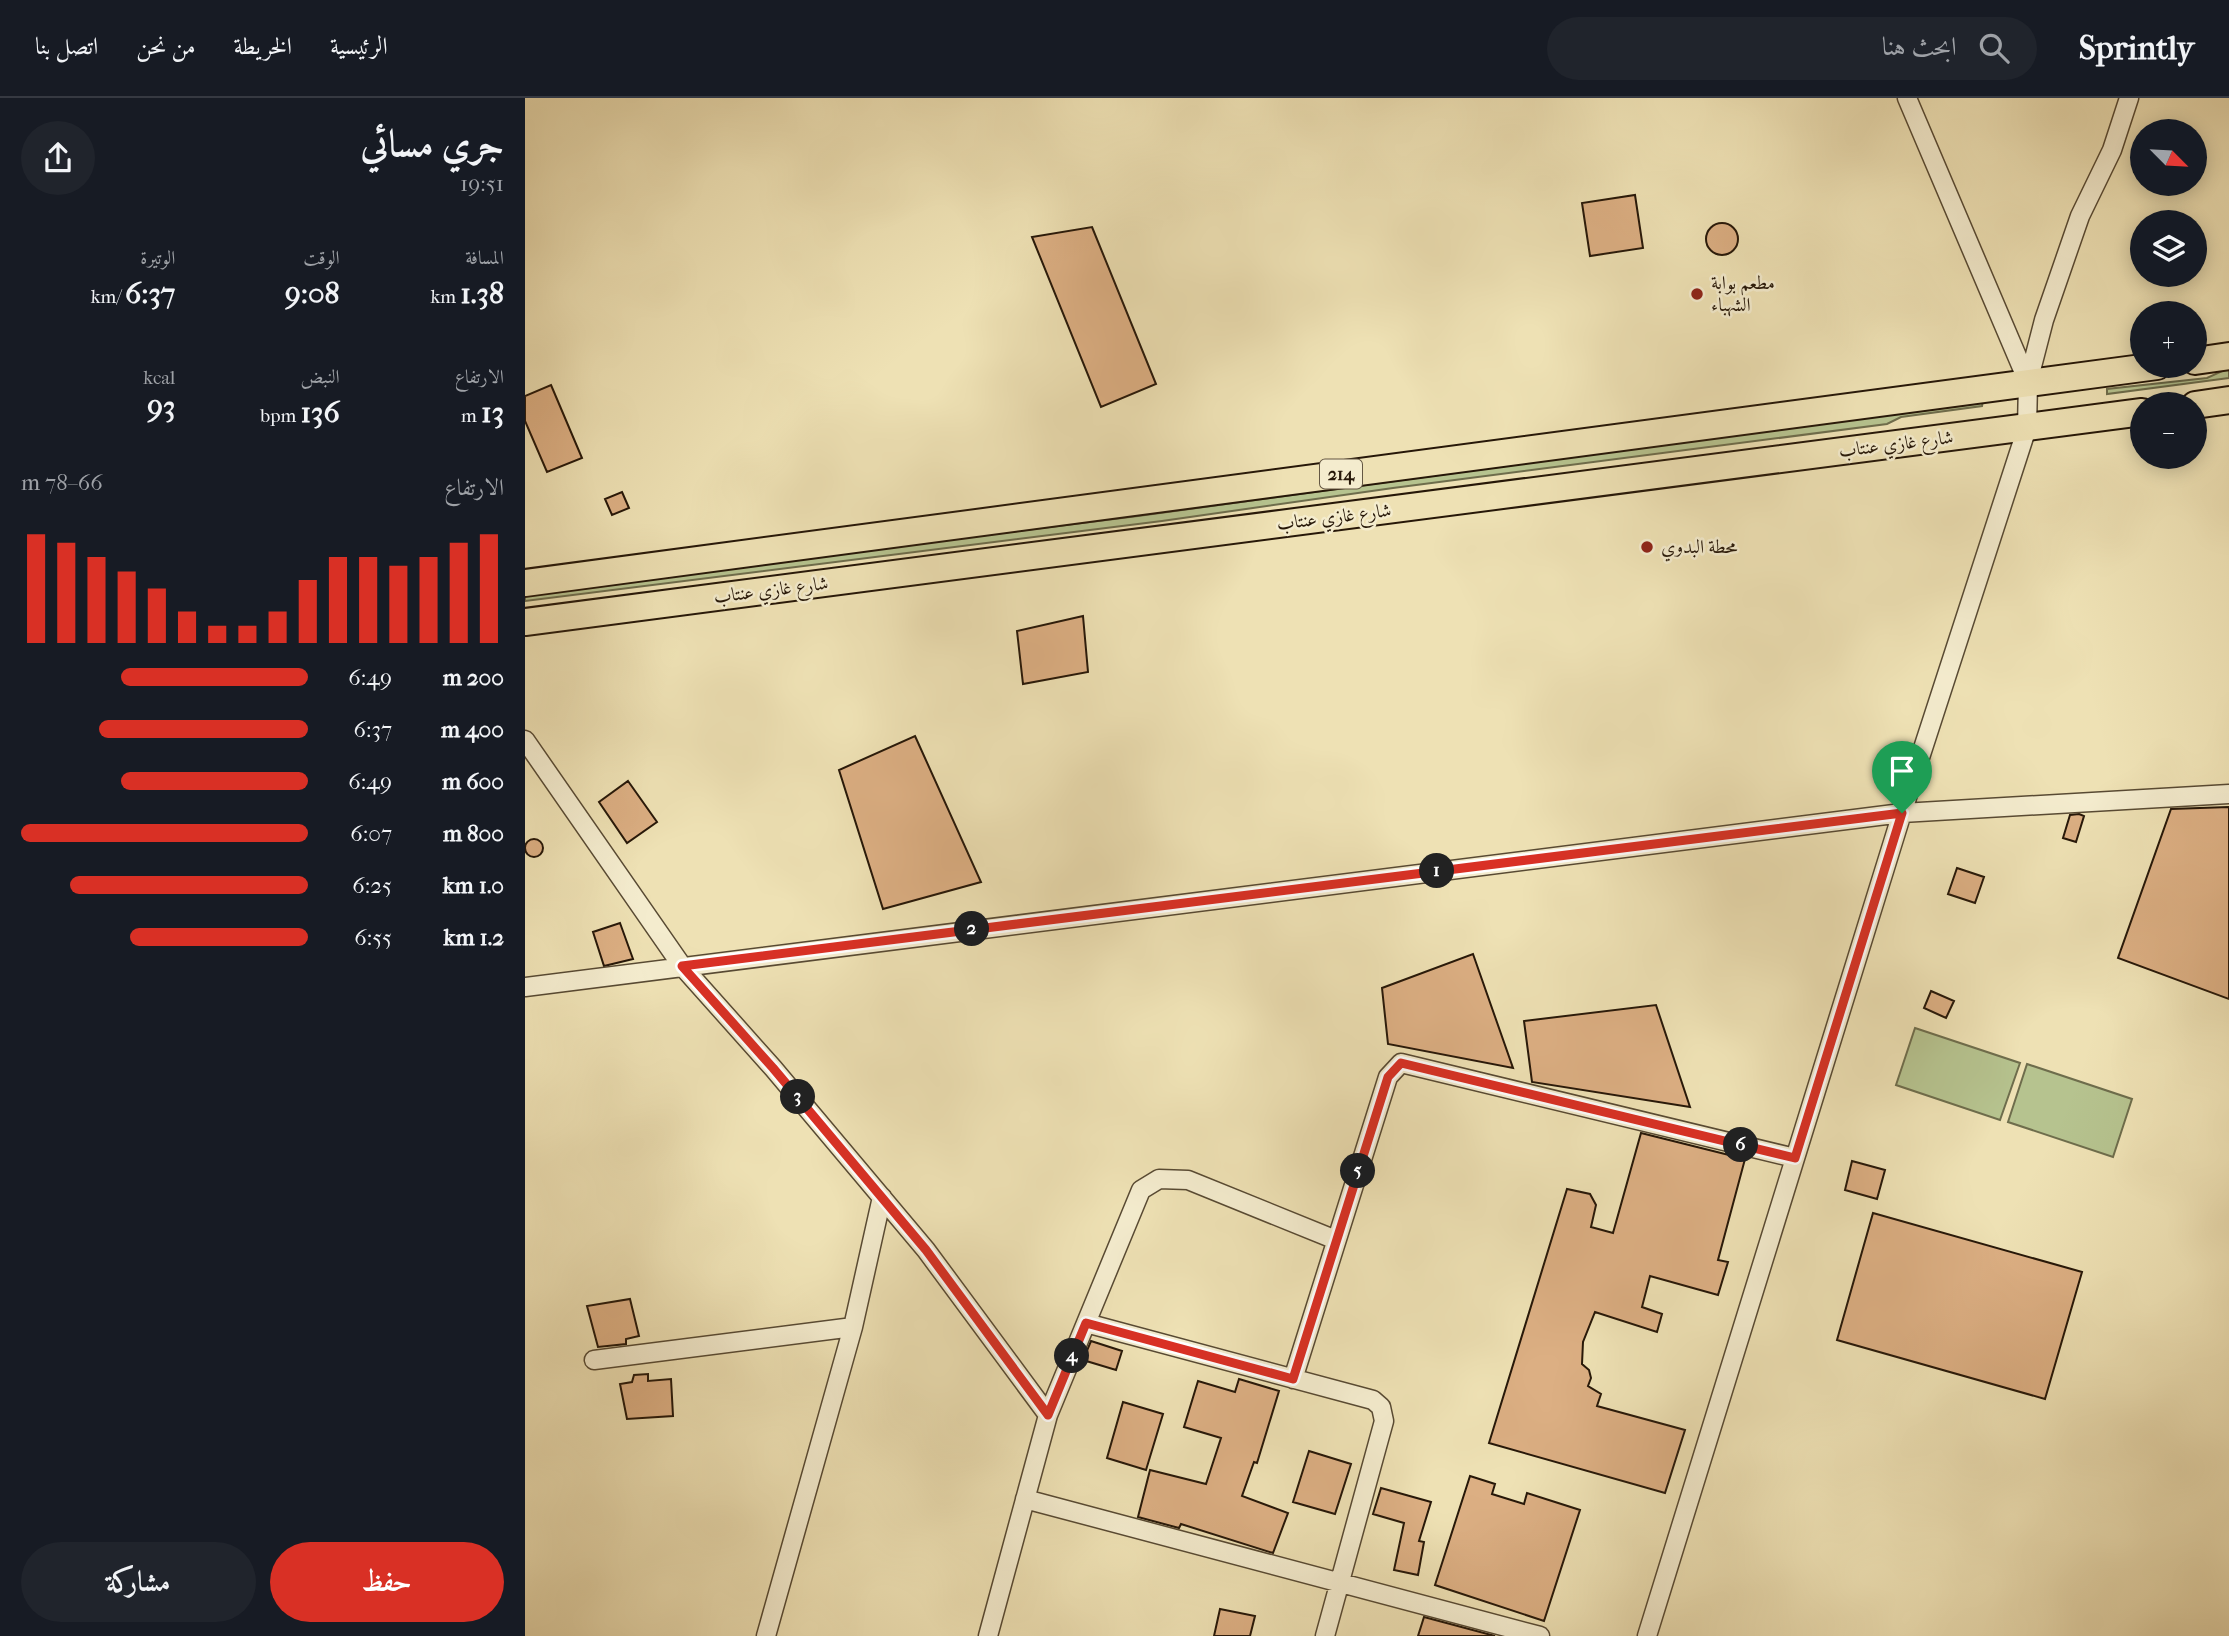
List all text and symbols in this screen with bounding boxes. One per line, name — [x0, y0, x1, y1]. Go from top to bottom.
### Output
search box — [1547, 17, 2037, 80]
icon: search — [1975, 29, 2013, 67]
text: Sprintly — [2079, 29, 2194, 68]
text: ابحث هنا — [1882, 31, 1957, 62]
text: اتصل بنا — [35, 32, 98, 60]
text: من نحن — [136, 32, 196, 60]
text: الخريطة — [234, 32, 292, 60]
text: الرئيسية — [330, 32, 388, 60]
north arrow — [2130, 119, 2207, 196]
map controls — [2130, 119, 2207, 469]
button: share — [21, 121, 95, 195]
text: جري مسائي — [360, 121, 504, 166]
text: 19:51 — [460, 170, 504, 197]
button: layers — [2130, 210, 2207, 287]
text: الوتيرة — [140, 247, 175, 269]
text: الوقت — [303, 247, 340, 269]
text: المسافة — [465, 247, 504, 269]
place label: مطعم بوابة الشهباء — [1711, 272, 1775, 317]
text: 6:37 — [125, 276, 175, 311]
text: 9:08 — [285, 276, 340, 311]
text: 1.38 — [460, 276, 504, 311]
text: /km — [91, 286, 125, 308]
text: km — [430, 286, 460, 308]
marker: مطعم بوابة الشهباء — [1689, 286, 1705, 302]
button: + — [2130, 301, 2207, 378]
text: النبض — [301, 366, 340, 388]
text: الارتفاع — [455, 366, 504, 388]
text: kcal — [143, 367, 175, 389]
text: 93 — [147, 389, 175, 424]
button: − — [2130, 392, 2207, 469]
text: 136 — [300, 395, 340, 430]
text: 13 — [481, 395, 504, 430]
text: bpm — [260, 405, 300, 427]
text: m — [461, 405, 481, 427]
street label: شارع غازي عنتاب — [1837, 426, 1955, 466]
road number: 214 — [1320, 460, 1362, 488]
text: 66–78 m — [21, 469, 103, 496]
text: الارتفاع — [444, 474, 504, 501]
street label: شارع غازي عنتاب — [1275, 499, 1393, 539]
place label: محطة البدوي — [1661, 536, 1738, 562]
marker: محطة البدوي — [1639, 539, 1655, 555]
street label: شارع غازي عنتاب — [712, 572, 830, 612]
text: 6:49 — [348, 664, 392, 691]
text: 200 m — [443, 664, 504, 691]
text: 6:37 — [353, 716, 392, 743]
text: 400 m — [441, 716, 504, 743]
pin — [1872, 741, 1932, 813]
icon: arrive — [1883, 752, 1921, 790]
text: 6:49 — [348, 768, 392, 795]
text: 600 m — [442, 768, 504, 795]
text: 6:07 — [350, 820, 392, 847]
text: 800 m — [443, 820, 504, 847]
pin: 1 — [1419, 854, 1455, 888]
text: 1 — [1433, 859, 1440, 881]
text: 6:25 — [352, 872, 392, 899]
text: 1.0 km — [443, 872, 504, 899]
pin: 2 — [955, 912, 989, 946]
text: 2 — [967, 917, 976, 939]
text: 6:55 — [354, 924, 392, 951]
text: 1.2 km — [444, 924, 504, 951]
pin: 3 — [781, 1080, 815, 1114]
text: 3 — [794, 1085, 801, 1107]
pin: 6 — [1723, 1128, 1759, 1162]
text: 6 — [1735, 1133, 1746, 1155]
pin: 5 — [1341, 1154, 1375, 1188]
text: 5 — [1353, 1159, 1362, 1181]
pin: 4 — [1055, 1338, 1089, 1374]
text: 4 — [1066, 1344, 1077, 1366]
button: مشاركة — [21, 1542, 256, 1622]
button: حفظ — [270, 1542, 504, 1622]

